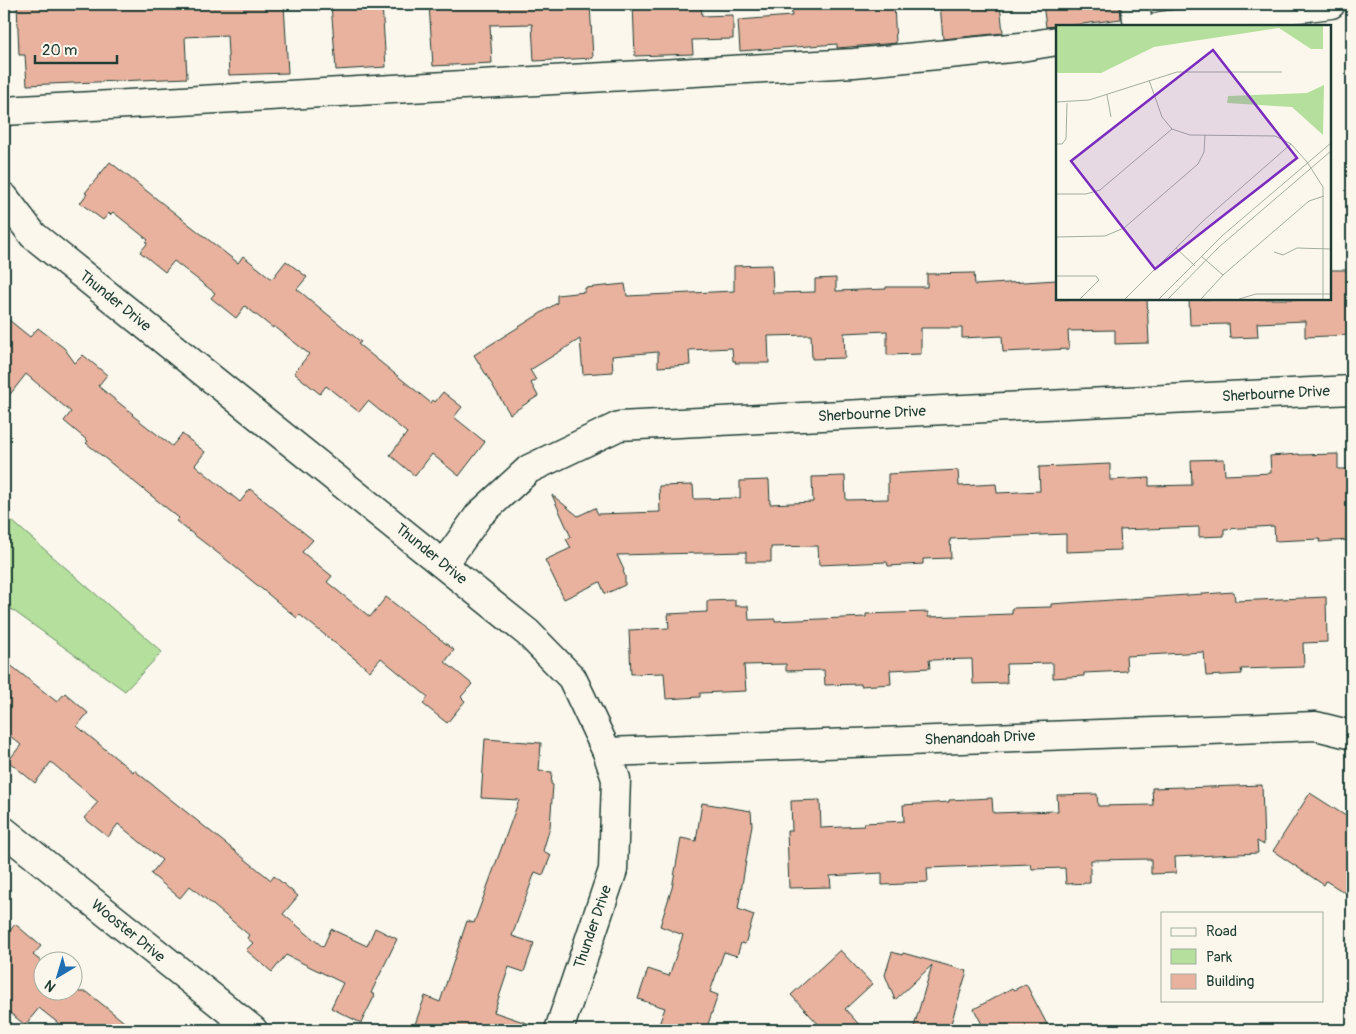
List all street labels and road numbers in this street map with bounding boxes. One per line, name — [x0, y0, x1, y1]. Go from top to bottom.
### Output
street label: Thunder Drive — [75, 266, 155, 336]
street label: Sherbourne Drive — [1222, 382, 1331, 406]
street label: Sherbourne Drive — [818, 402, 927, 426]
street label: Thunder Drive — [391, 519, 471, 589]
street label: Shenandoah Drive — [924, 727, 1036, 749]
street label: Thunder Drive — [570, 882, 616, 971]
street label: Wooster Drive — [87, 895, 169, 967]

